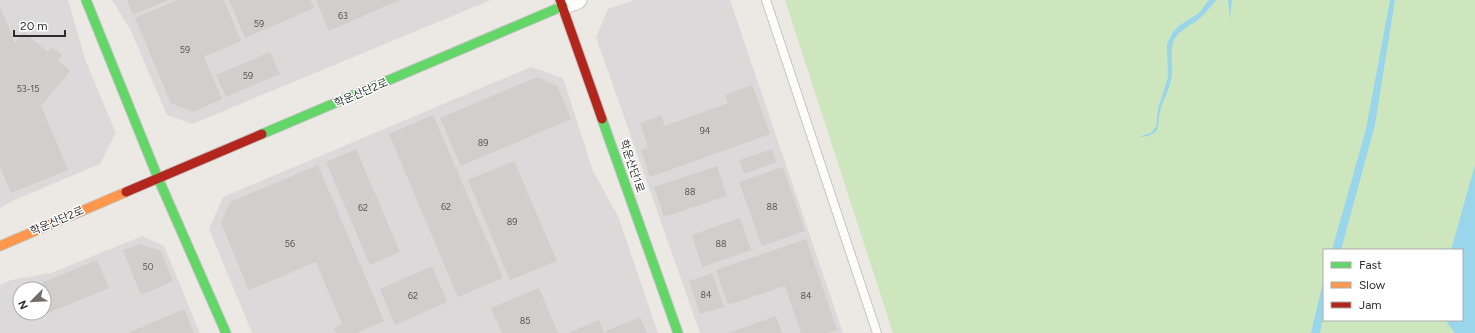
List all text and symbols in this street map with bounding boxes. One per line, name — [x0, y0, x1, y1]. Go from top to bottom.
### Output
house number: 63 — [338, 10, 348, 21]
scale bar — [14, 12, 65, 38]
house number: 59 — [254, 18, 264, 29]
text: 20 m — [20, 19, 48, 33]
house number: 59 — [180, 44, 190, 55]
house number: 59 — [243, 70, 253, 81]
street label: 학운산단2로 — [332, 76, 390, 110]
house number: 53-15 — [17, 83, 39, 94]
house number: 94 — [700, 125, 711, 136]
house number: 89 — [478, 137, 488, 148]
street label: 학운산단1로 — [617, 138, 647, 194]
house number: 88 — [684, 186, 696, 197]
house number: 62 — [441, 201, 451, 212]
house number: 88 — [766, 201, 778, 212]
house number: 62 — [358, 202, 368, 213]
street label: 학운산단2로 — [28, 204, 86, 238]
house number: 89 — [507, 216, 517, 227]
house number: 56 — [285, 238, 295, 249]
house number: 88 — [715, 238, 727, 249]
legend — [1323, 249, 1463, 321]
text: Fast — [1359, 258, 1382, 272]
house number: 50 — [143, 261, 154, 272]
text: Slow — [1359, 278, 1386, 292]
north arrow — [12, 281, 52, 321]
house number: 84 — [700, 289, 712, 300]
house number: 62 — [408, 290, 418, 301]
house number: 84 — [800, 290, 812, 301]
text: N — [16, 298, 31, 311]
text: Jam — [1359, 298, 1382, 312]
house number: 85 — [520, 315, 530, 326]

